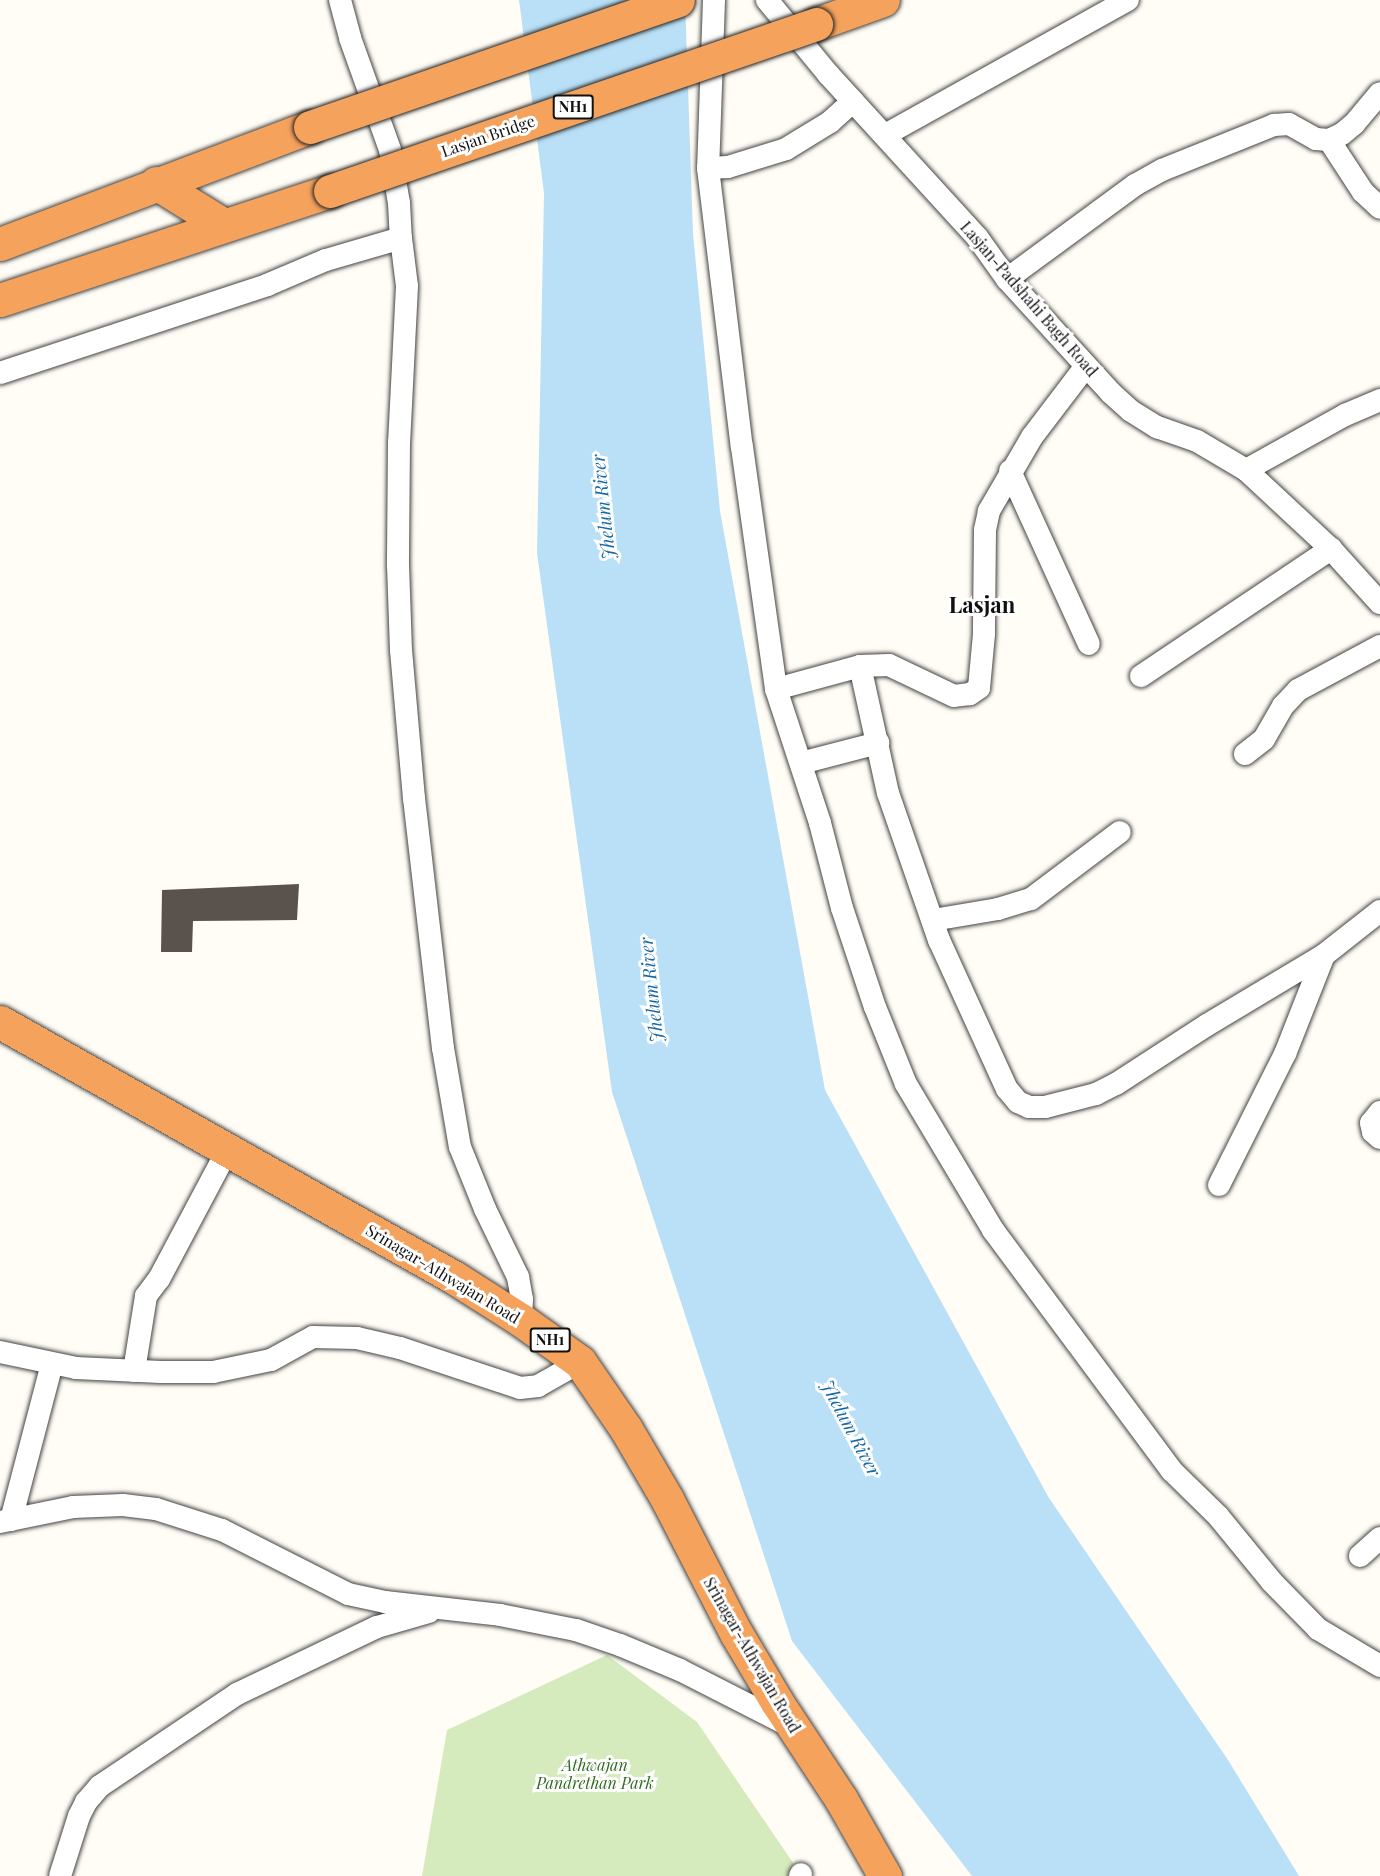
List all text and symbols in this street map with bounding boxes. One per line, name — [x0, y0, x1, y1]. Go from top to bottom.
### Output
road number: NH1 — [552, 95, 594, 119]
street label: Lasjan Bridge — [439, 111, 537, 161]
street label: Lasjan-Padshahi Bagh Road — [956, 217, 1102, 381]
water label: Jhelum River — [587, 453, 619, 561]
district label: Lasjan — [949, 592, 1015, 618]
water label: Jhelum River — [635, 936, 667, 1044]
street label: Srinagar-Athwajan Road — [363, 1220, 523, 1328]
road number: NH1 — [529, 1328, 571, 1352]
water label: Jhelum River — [817, 1376, 885, 1480]
street label: Srinagar-Athwajan Road — [700, 1574, 804, 1736]
park label: Athwajan Pandrethan Park — [536, 1755, 654, 1793]

